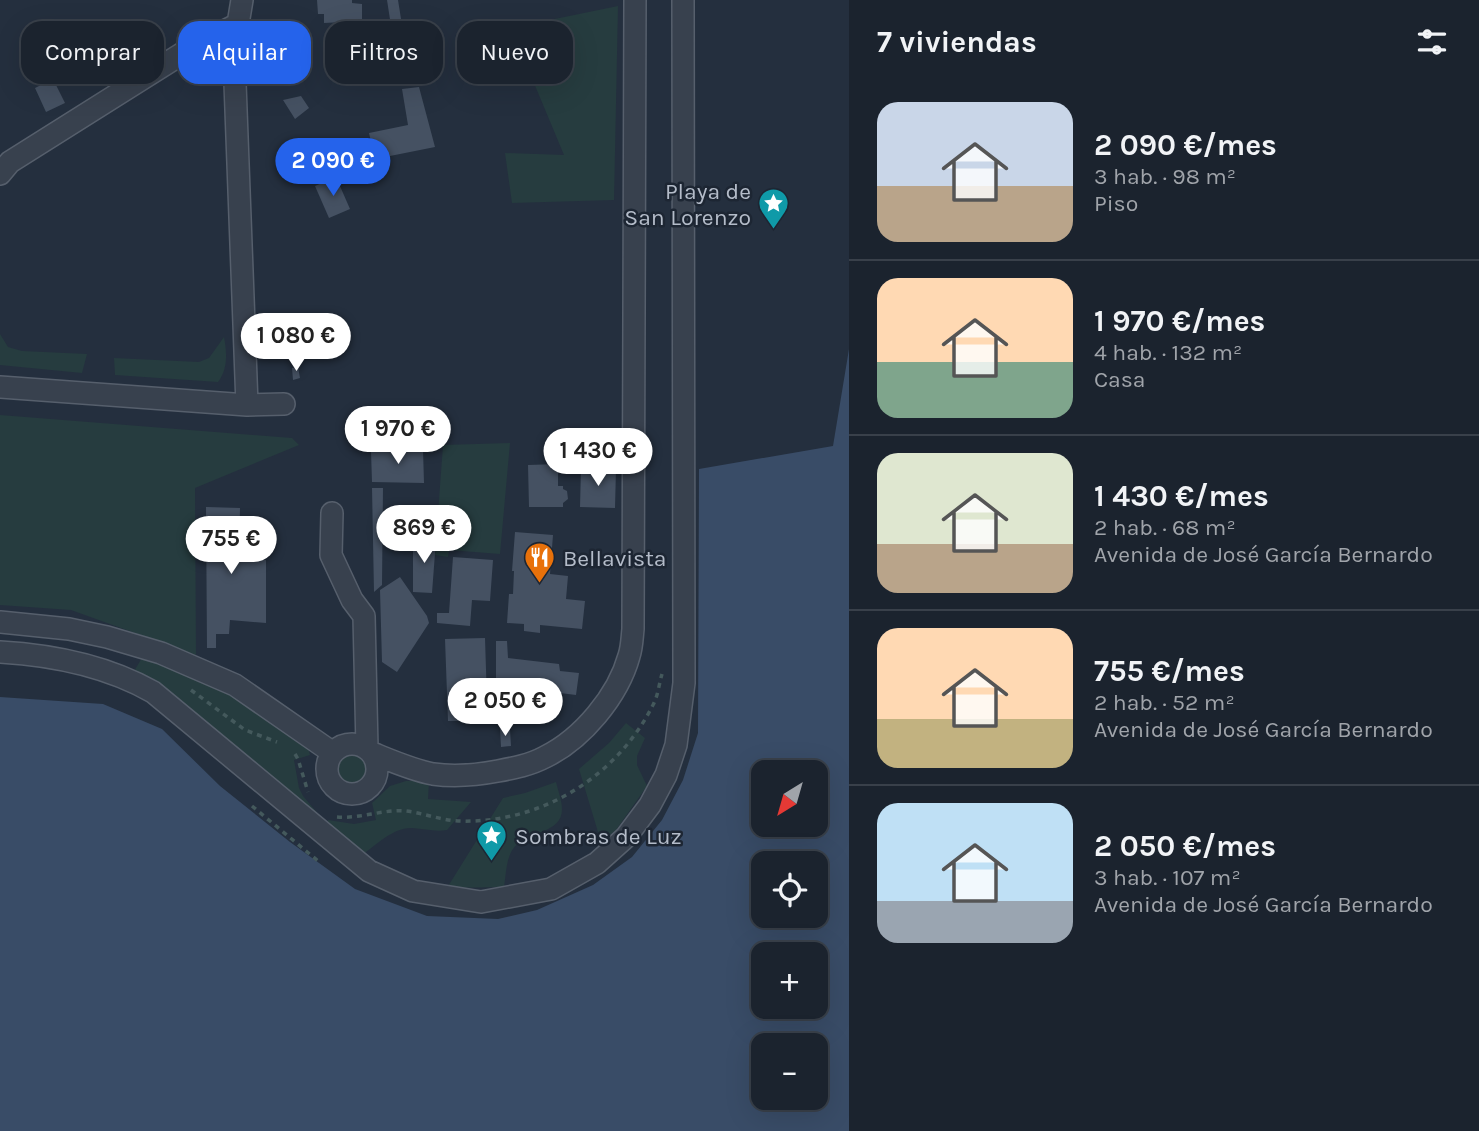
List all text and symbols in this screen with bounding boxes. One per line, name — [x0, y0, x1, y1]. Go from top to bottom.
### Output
chip: Comprar — [21, 21, 164, 84]
chip: Alquilar — [178, 21, 311, 84]
chip: Filtros — [325, 21, 443, 84]
chip: Nuevo — [457, 21, 573, 84]
icon: filters — [1413, 23, 1451, 61]
text: 7 viviendas — [877, 24, 1037, 60]
text: 2 090 €/mes — [1094, 127, 1277, 163]
icon: home — [933, 130, 1017, 214]
pin: 2 090 € — [268, 138, 398, 198]
text: 2 090 € — [291, 147, 375, 174]
text: 3 hab. · 98 m² — [1094, 163, 1236, 190]
place label: Playa de San Lorenzo — [624, 178, 751, 231]
place icon: Playa de San Lorenzo — [757, 187, 791, 231]
text: Piso — [1094, 190, 1138, 217]
text: 1 970 €/mes — [1094, 303, 1265, 339]
icon: home — [933, 306, 1017, 390]
pin: 1 080 € — [231, 314, 361, 373]
text: 1 080 € — [257, 322, 335, 349]
text: 4 hab. · 132 m² — [1094, 339, 1242, 366]
text: Casa — [1094, 366, 1146, 393]
pin: 1 970 € — [333, 406, 463, 466]
text: 1 970 € — [361, 415, 435, 442]
pin: 1 430 € — [533, 428, 663, 488]
text: 1 430 € — [560, 437, 636, 464]
text: 1 430 €/mes — [1094, 478, 1269, 514]
icon: home — [933, 481, 1017, 565]
pin: 869 € — [375, 505, 473, 565]
text: 869 € — [392, 514, 456, 541]
text: 2 hab. · 68 m² — [1094, 514, 1236, 541]
pin: 755 € — [182, 516, 280, 576]
text: 755 € — [202, 525, 260, 552]
restaurant icon: Bellavista — [523, 541, 557, 585]
text: Avenida de José García Bernardo — [1094, 541, 1433, 568]
place label: Bellavista — [563, 545, 666, 572]
text: 755 €/mes — [1094, 653, 1245, 689]
icon: home — [933, 656, 1017, 740]
pin: 2 050 € — [440, 678, 570, 738]
text: 2 050 € — [464, 687, 546, 714]
text: 2 hab. · 52 m² — [1094, 689, 1235, 716]
text: Avenida de José García Bernardo — [1094, 716, 1433, 743]
north arrow — [751, 760, 828, 836]
map controls — [751, 760, 828, 1110]
place icon: Sombras de Luz — [475, 819, 509, 863]
place label: Sombras de Luz — [515, 823, 682, 850]
text: 2 050 €/mes — [1094, 828, 1276, 864]
icon: home — [933, 831, 1017, 915]
button: locate — [751, 851, 828, 928]
text: 3 hab. · 107 m² — [1094, 864, 1241, 891]
text: Avenida de José García Bernardo — [1094, 891, 1433, 918]
button: + — [751, 942, 828, 1019]
button: − — [751, 1033, 828, 1110]

